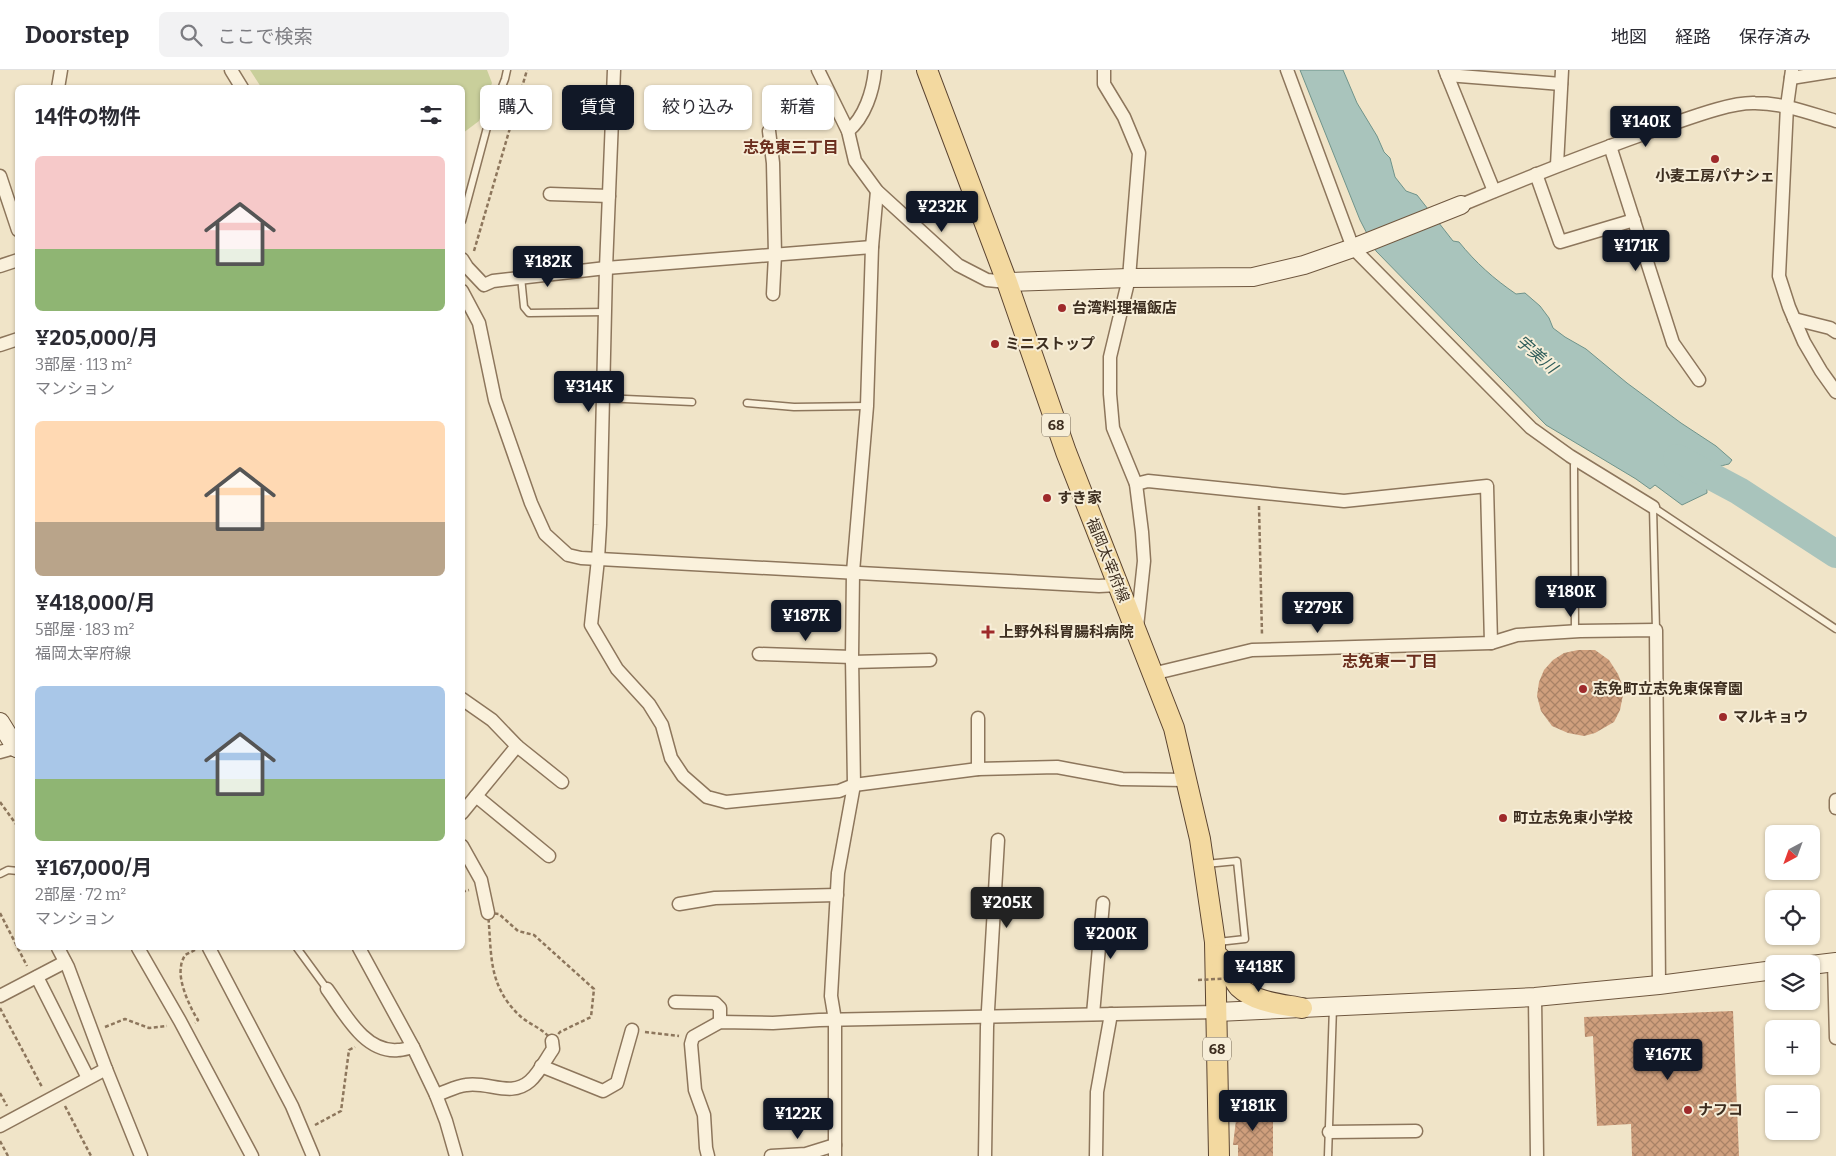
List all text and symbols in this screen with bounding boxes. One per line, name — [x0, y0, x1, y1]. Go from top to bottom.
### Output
search box — [159, 12, 509, 57]
text: Doorstep — [25, 21, 129, 49]
icon: search — [177, 21, 205, 49]
text: ここで検索 — [217, 25, 312, 48]
text: 地図 — [1611, 26, 1647, 48]
text: 経路 — [1675, 26, 1711, 48]
text: 保存済み — [1739, 26, 1811, 48]
chip: 購入 — [480, 85, 552, 130]
chip: 賃貸 — [562, 85, 634, 130]
chip: 絞り込み — [644, 85, 752, 130]
chip: 新着 — [762, 85, 834, 130]
icon: filters — [417, 101, 445, 129]
text: 14件の物件 — [35, 104, 141, 130]
pin: ¥140K — [1611, 106, 1681, 148]
text: ¥140K — [1621, 112, 1671, 131]
district label: 志免東三丁目 — [743, 138, 839, 157]
marker: 小麦工房パナシェ — [1709, 153, 1721, 165]
place label: 小麦工房パナシェ — [1655, 167, 1775, 185]
icon: home — [195, 189, 285, 279]
pin: ¥232K — [907, 190, 977, 233]
text: ¥232K — [917, 197, 967, 216]
pin: ¥171K — [1601, 230, 1671, 272]
text: ¥171K — [1613, 236, 1659, 255]
pin: ¥182K — [513, 246, 583, 288]
text: ¥182K — [524, 252, 572, 271]
place label: 台湾料理福飯店 — [1072, 299, 1177, 317]
marker: 台湾料理福飯店 — [1056, 302, 1068, 314]
text: ¥205,000/月 — [35, 325, 158, 351]
water label: 宇美川 — [1512, 331, 1563, 379]
place label: ミニストップ — [1005, 335, 1095, 353]
marker: ミニストップ — [989, 338, 1001, 350]
text: 3部屋 · 113 m² — [35, 355, 132, 374]
pin: ¥314K — [554, 370, 624, 413]
text: ¥314K — [565, 377, 613, 396]
text: マンション — [35, 379, 115, 398]
road number: 68 — [1042, 414, 1070, 436]
icon: home — [195, 454, 285, 544]
place label: すき家 — [1057, 489, 1102, 507]
marker: すき家 — [1041, 492, 1053, 504]
street label: 福岡太宰府線 — [1083, 515, 1133, 605]
pin: ¥180K — [1536, 576, 1606, 618]
text: ¥180K — [1546, 582, 1596, 601]
text: ¥418,000/月 — [35, 590, 156, 616]
pin: ¥279K — [1283, 592, 1353, 634]
text: ¥279K — [1293, 598, 1343, 617]
pin: ¥187K — [771, 600, 841, 642]
text: ¥187K — [782, 606, 830, 625]
text: 5部屋 · 183 m² — [35, 620, 134, 639]
place label: 上野外科胃腸科病院 — [999, 623, 1134, 641]
marker: 上野外科胃腸科病院 — [981, 625, 995, 639]
text: 福岡太宰府線 — [35, 644, 131, 663]
district label: 志免東一丁目 — [1342, 652, 1438, 671]
place label: 志免町立志免東保育園 — [1593, 680, 1743, 698]
marker: 志免町立志免東保育園 — [1577, 683, 1589, 695]
place label: マルキョウ — [1733, 708, 1808, 726]
marker: マルキョウ — [1717, 711, 1729, 723]
icon: home — [195, 719, 285, 809]
place label: 町立志免東小学校 — [1513, 809, 1633, 827]
marker: 町立志免東小学校 — [1497, 812, 1509, 824]
north arrow — [1765, 825, 1820, 880]
map controls — [1765, 825, 1820, 1140]
text: ¥167,000/月 — [35, 855, 152, 881]
text: 2部屋 · 72 m² — [35, 885, 126, 904]
pin: ¥205K — [972, 886, 1042, 929]
button: locate — [1765, 890, 1820, 945]
text: ¥205K — [982, 893, 1032, 912]
text: マンション — [35, 909, 115, 928]
pin: ¥200K — [1076, 918, 1146, 960]
text: ¥200K — [1085, 924, 1137, 943]
pin: ¥418K — [1224, 950, 1294, 993]
button: layers — [1765, 955, 1820, 1010]
text: ¥418K — [1235, 957, 1283, 976]
button: + — [1765, 1020, 1820, 1075]
road number: 68 — [1203, 1038, 1231, 1061]
pin: ¥167K — [1633, 1038, 1703, 1081]
text: ¥167K — [1644, 1045, 1692, 1064]
button: − — [1765, 1085, 1820, 1140]
pin: ¥181K — [1218, 1090, 1288, 1132]
text: ¥181K — [1230, 1096, 1276, 1115]
pin: ¥122K — [763, 1098, 833, 1140]
place label: ナフコ — [1698, 1101, 1743, 1119]
text: ¥122K — [774, 1104, 822, 1123]
marker: ナフコ — [1682, 1104, 1694, 1116]

